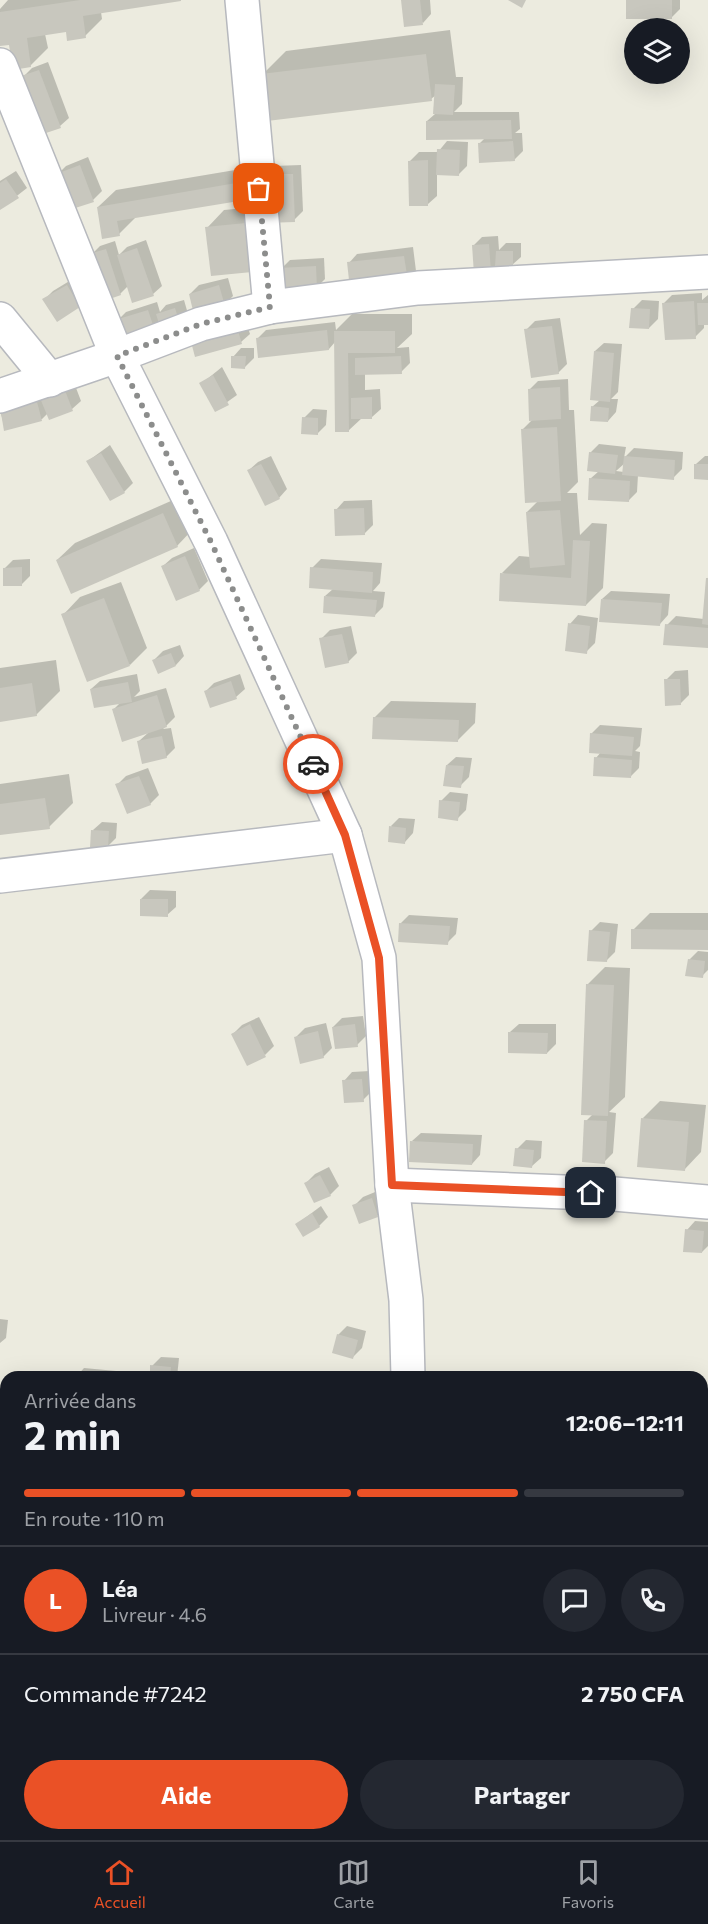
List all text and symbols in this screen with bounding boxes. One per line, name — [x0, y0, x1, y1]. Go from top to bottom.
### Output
map controls — [624, 18, 690, 84]
button: layers — [624, 18, 690, 84]
pin — [233, 163, 284, 214]
icon: bag — [242, 172, 275, 205]
courier — [283, 734, 343, 794]
icon: car — [297, 748, 330, 781]
pin — [565, 1167, 616, 1218]
icon: home — [574, 1176, 607, 1209]
text: Arrivée dans — [24, 1388, 136, 1412]
text: 12:06–12:11 — [566, 1409, 684, 1436]
text: 2 min — [24, 1410, 121, 1458]
text: En route · 110 m — [24, 1506, 164, 1530]
button: chat — [543, 1569, 606, 1632]
button: phone — [621, 1569, 684, 1632]
text: Léa — [102, 1575, 138, 1602]
text: L — [49, 1587, 62, 1614]
text: Livreur · 4.6 — [102, 1602, 207, 1626]
text: Commande #7242 — [24, 1680, 207, 1707]
text: 2 750 CFA — [581, 1680, 684, 1707]
button: Aide — [24, 1760, 348, 1829]
button: Partager — [360, 1760, 684, 1829]
tab: Accueil — [94, 1856, 146, 1911]
tab: Carte — [334, 1856, 374, 1911]
tab: Favoris — [562, 1856, 614, 1911]

